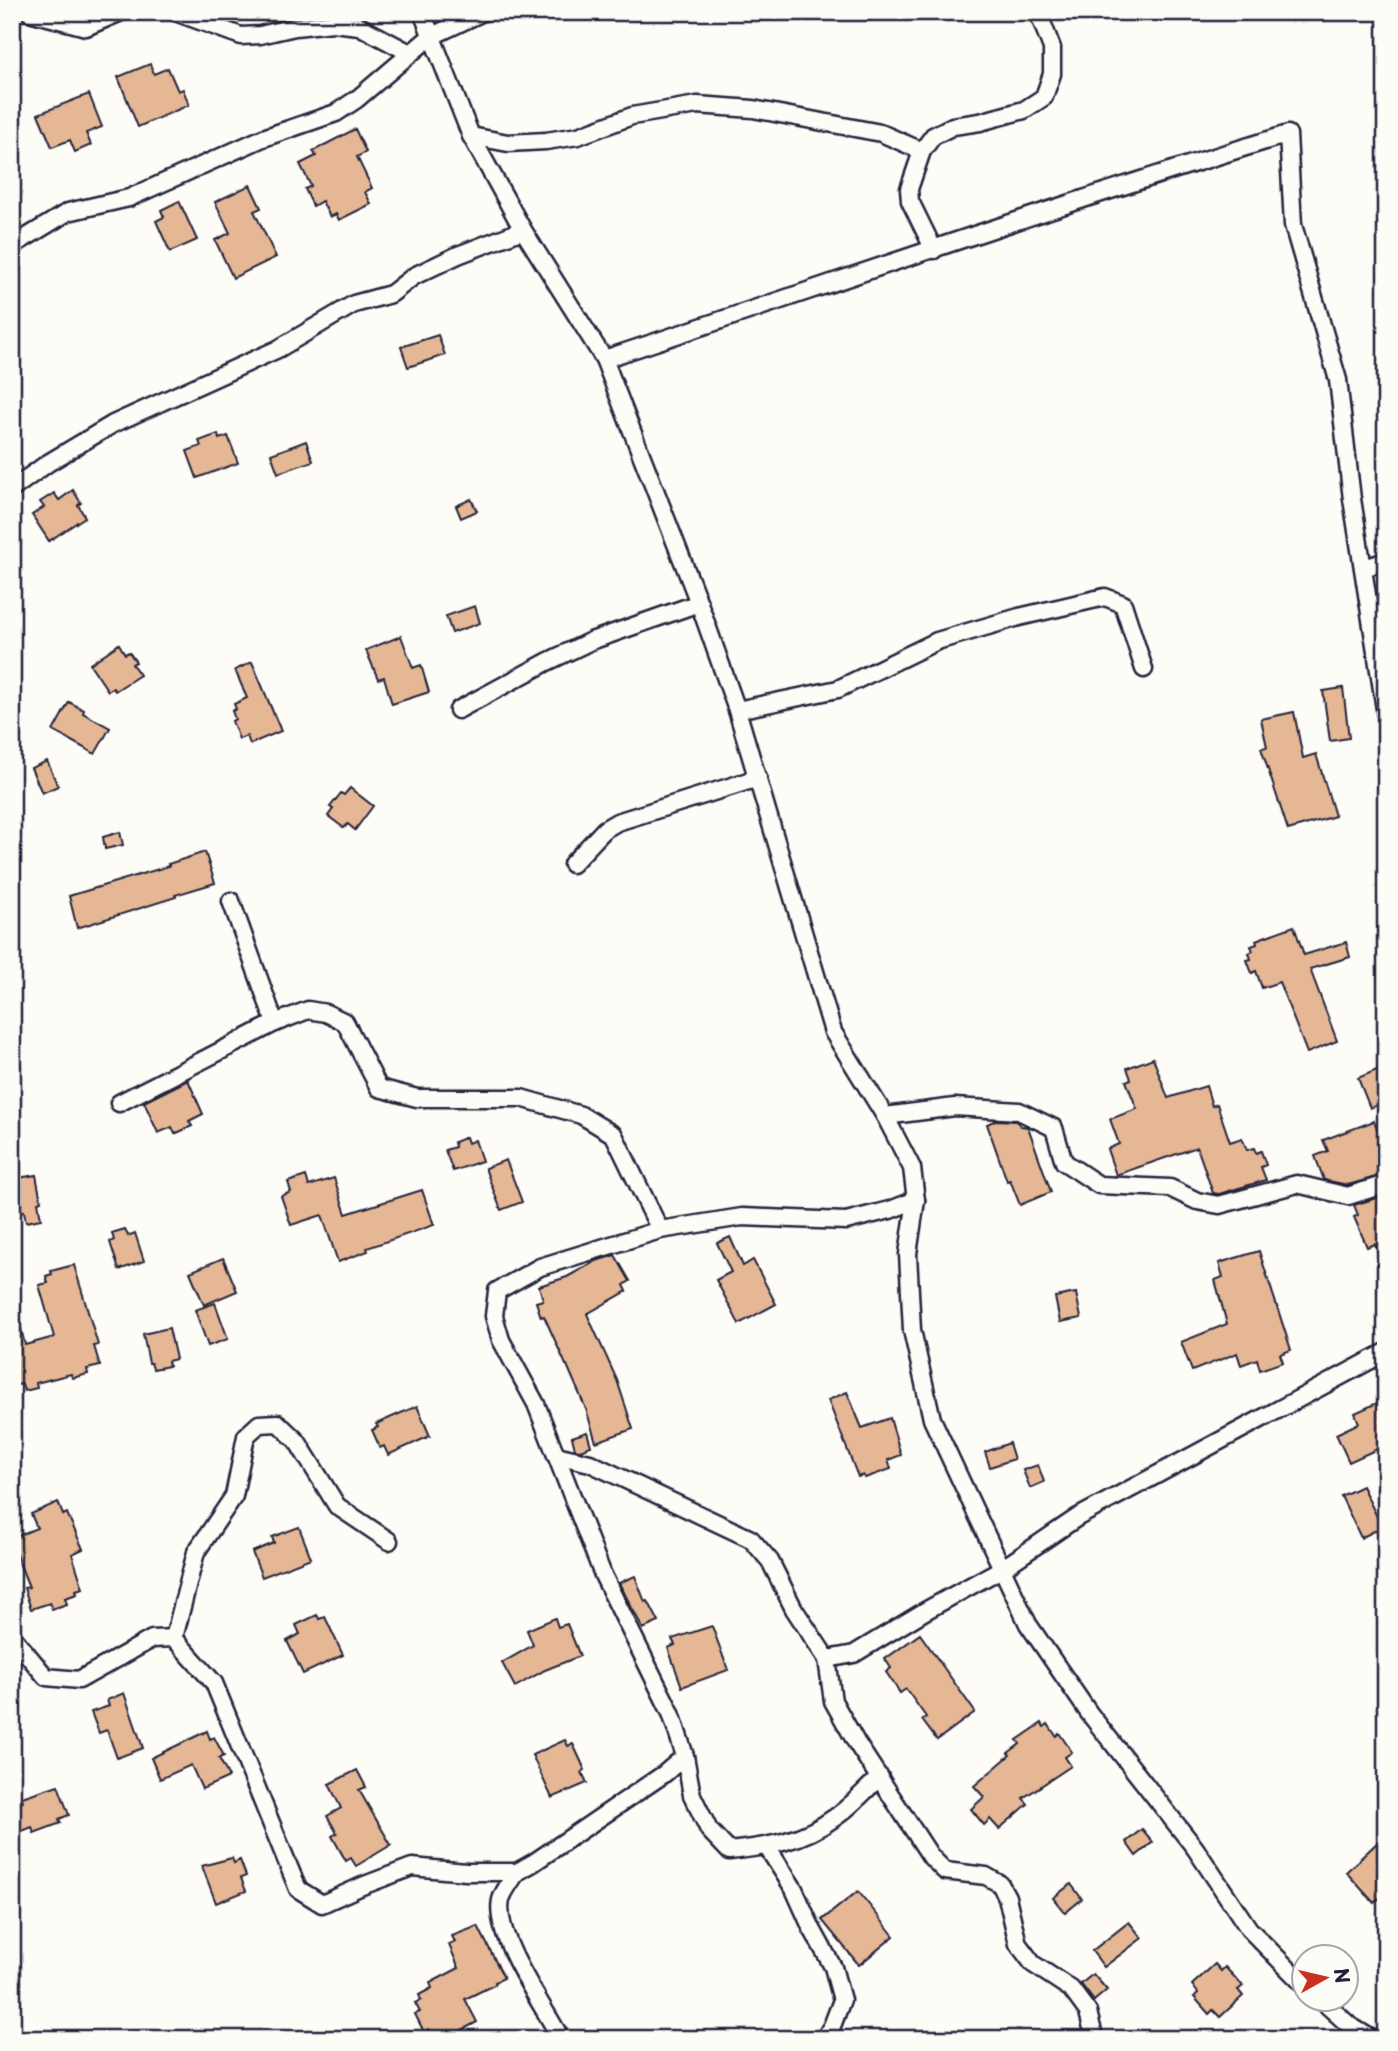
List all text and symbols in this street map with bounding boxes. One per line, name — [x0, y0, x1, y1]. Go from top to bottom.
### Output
north arrow — [1290, 1942, 1360, 2012]
text: N — [1328, 1966, 1358, 1985]

